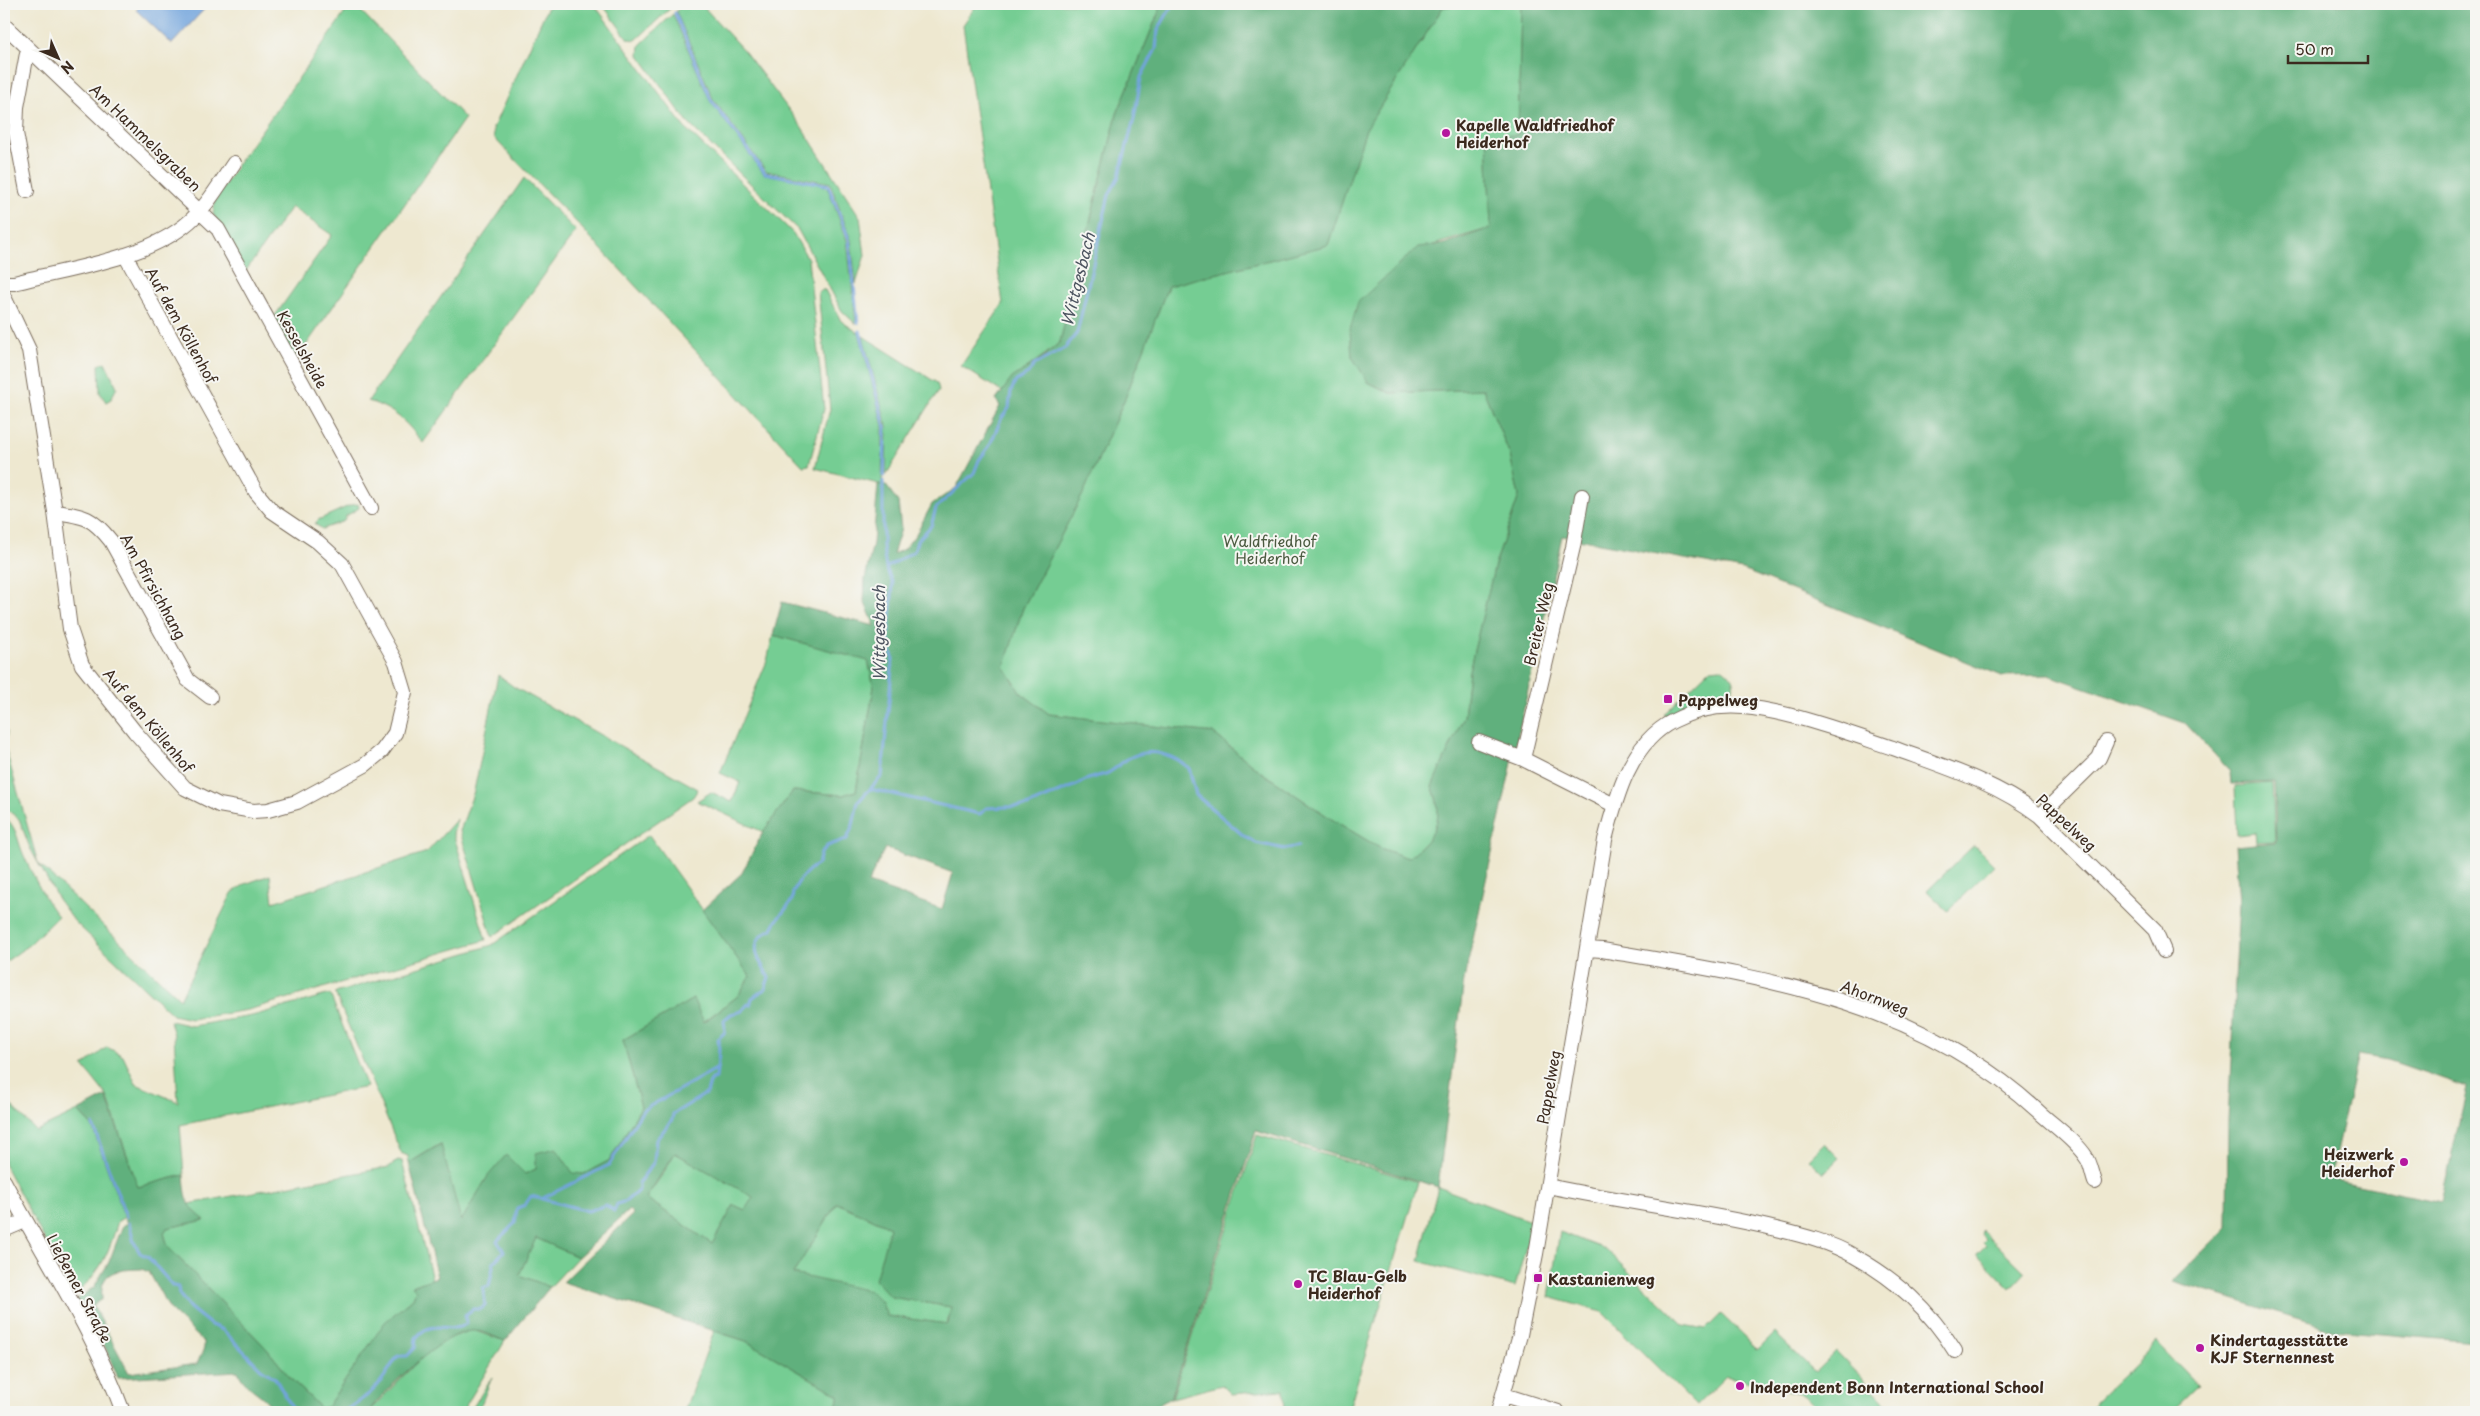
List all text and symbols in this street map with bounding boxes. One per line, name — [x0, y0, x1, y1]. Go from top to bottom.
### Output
north arrow — [32, 32, 82, 82]
scale bar — [2288, 32, 2368, 64]
text: 50 m — [2295, 37, 2334, 60]
text: N — [56, 56, 79, 79]
street label: Am Hammelsgraben — [85, 78, 207, 196]
place label: Kapelle Waldfriedhof Heiderhof — [1456, 113, 1615, 153]
marker: Kapelle Waldfriedhof Heiderhof — [1440, 127, 1452, 139]
water label: Wittgesbach — [1054, 229, 1100, 328]
street label: Auf dem Köllenhof — [140, 262, 224, 389]
street label: Kesselsheide — [272, 306, 334, 392]
street label: Am Pfirsichhang — [115, 529, 193, 643]
park label: Waldfriedhof Heiderhof — [1223, 529, 1318, 569]
street label: Breiter Weg — [1517, 580, 1559, 668]
water label: Wittgesbach — [866, 585, 890, 681]
street label: Auf dem Köllenhof — [98, 663, 200, 778]
place label: Pappelweg — [1678, 688, 1758, 711]
marker: Pappelweg — [1662, 693, 1674, 705]
street label: Pappelweg — [2032, 788, 2102, 856]
street label: Ahornweg — [1837, 973, 1913, 1021]
street label: Pappelweg — [1530, 1048, 1566, 1126]
place label: Heizwerk Heiderhof — [2321, 1142, 2395, 1182]
marker: Heizwerk Heiderhof — [2398, 1156, 2410, 1168]
street label: Ließemer Straße — [42, 1229, 118, 1347]
place label: TC Blau-Gelb Heiderhof — [1308, 1264, 1407, 1304]
place label: Kastanienweg — [1548, 1267, 1655, 1290]
marker: Kastanienweg — [1532, 1272, 1544, 1284]
marker: TC Blau-Gelb Heiderhof — [1292, 1278, 1304, 1290]
place label: Kindertagesstätte KJF Sternennest — [2210, 1328, 2348, 1368]
marker: Kindertagesstätte KJF Sternennest — [2194, 1342, 2206, 1354]
place label: Independent Bonn International School — [1750, 1375, 2044, 1398]
marker: Independent Bonn International School — [1734, 1380, 1746, 1392]

